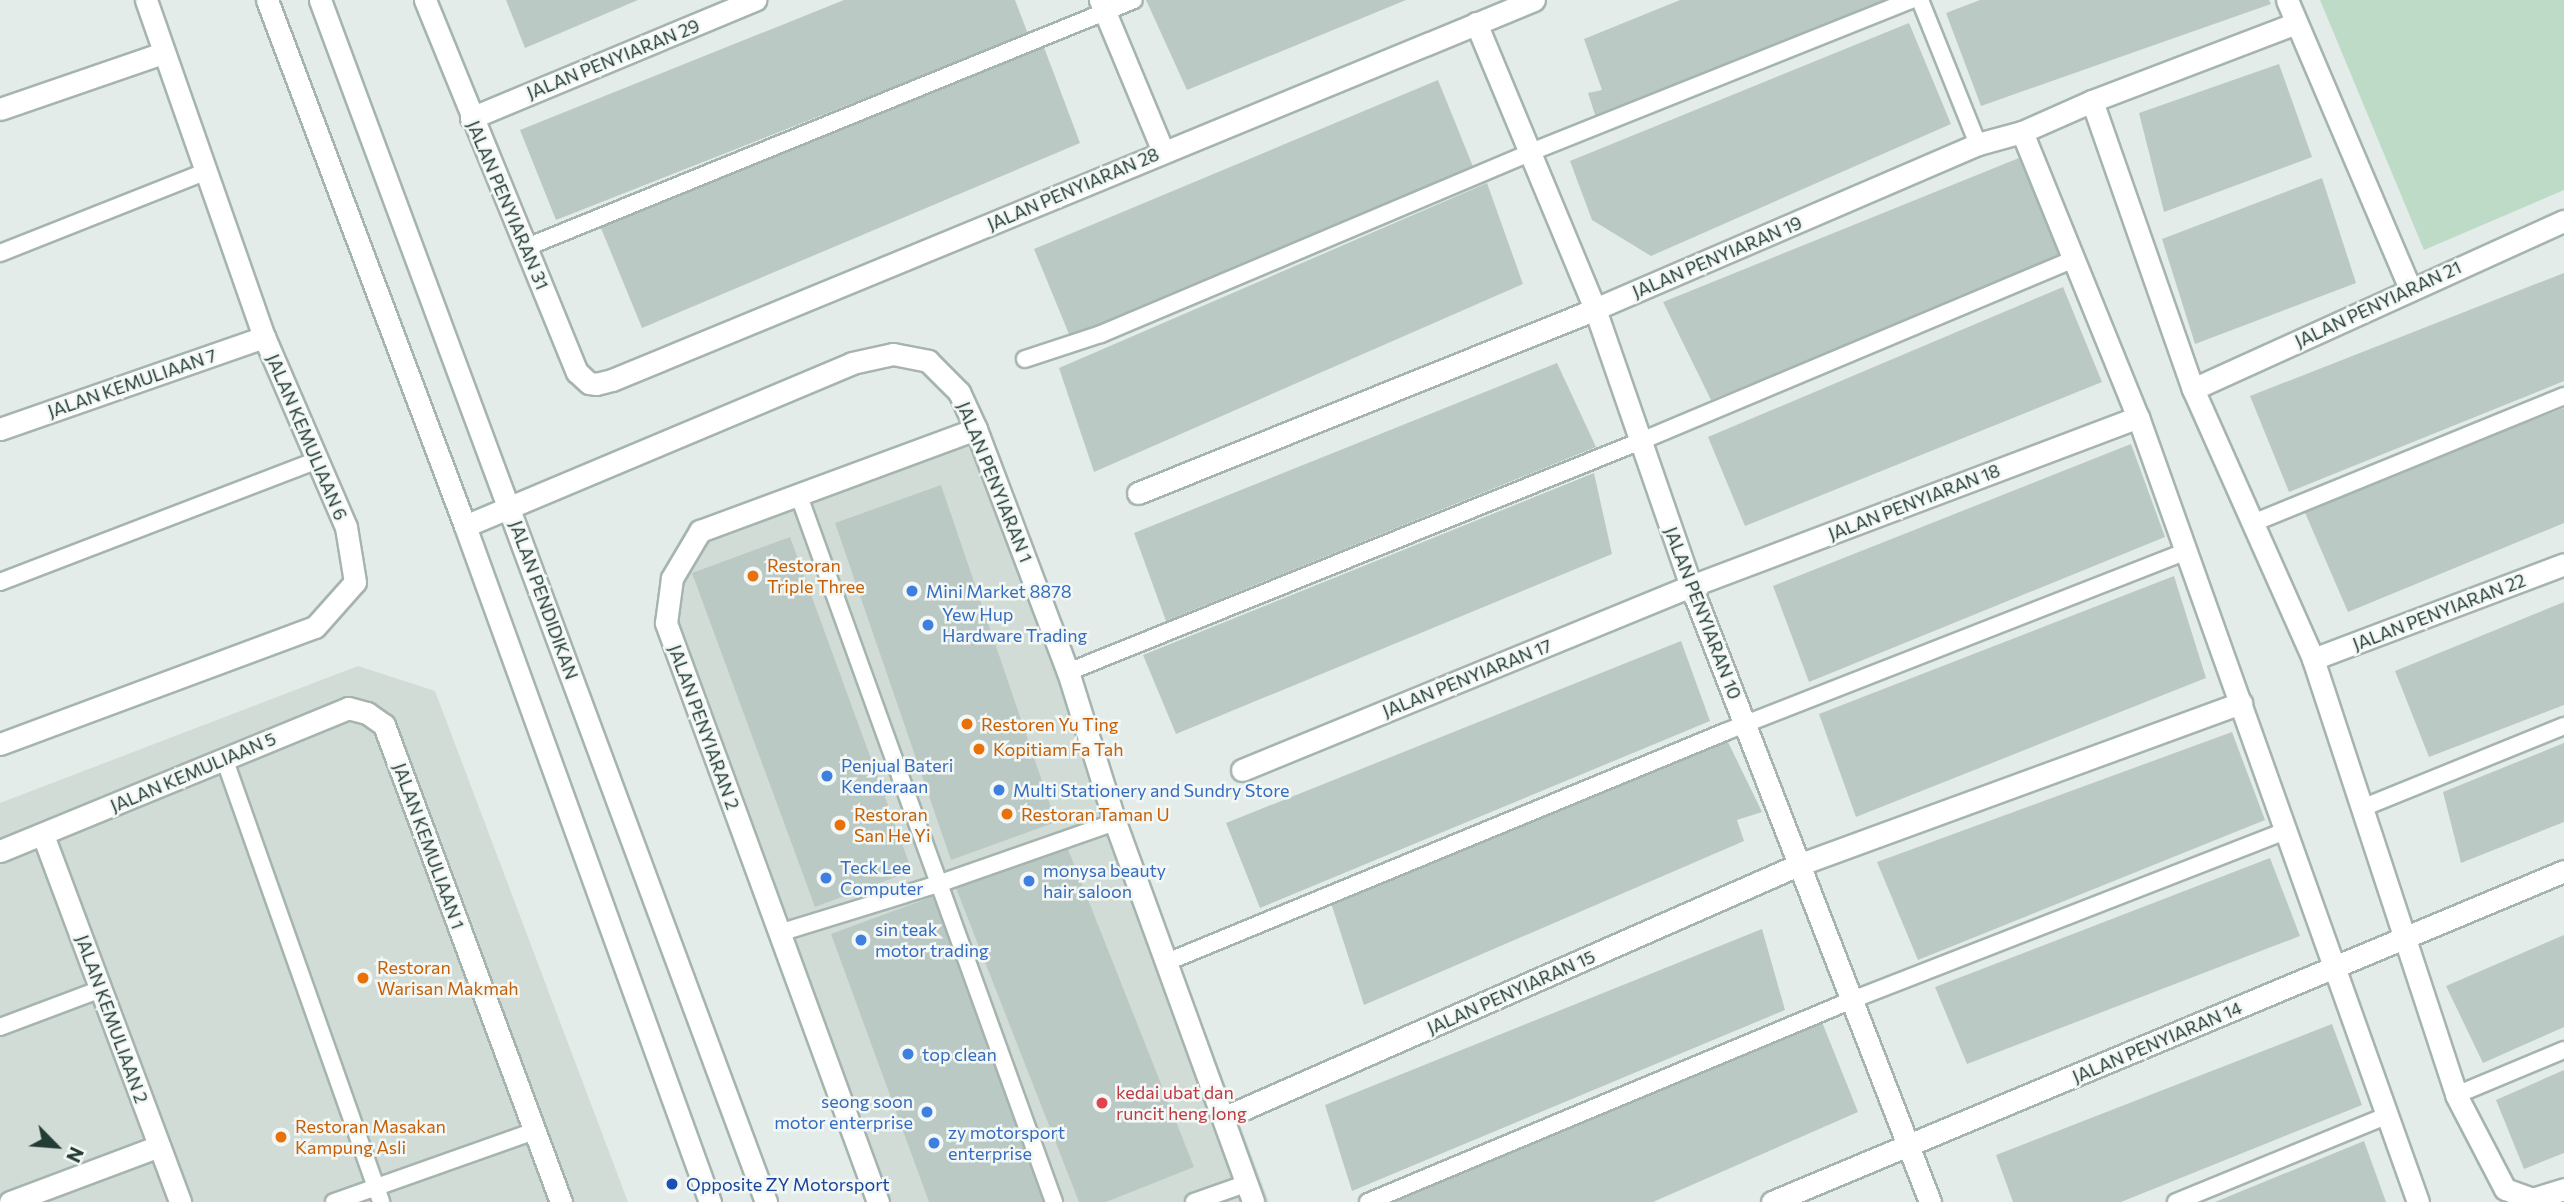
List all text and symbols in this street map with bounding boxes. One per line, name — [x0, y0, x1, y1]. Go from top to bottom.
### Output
street label: JALAN PENYIARAN 29 — [523, 14, 703, 104]
street label: JALAN PENYIARAN 31 — [463, 117, 553, 293]
street label: JALAN PENYIARAN 28 — [984, 143, 1162, 235]
street label: JALAN PENYIARAN 19 — [1629, 211, 1805, 303]
street label: JALAN PENYIARAN 21 — [2291, 256, 2465, 352]
street label: JALAN KEMULIAAN 7 — [45, 344, 219, 422]
street label: JALAN KEMULIAAN 6 — [262, 351, 352, 523]
street label: JALAN PENYIARAN 1 — [953, 399, 1037, 565]
street label: JALAN PENYIARAN 18 — [1825, 459, 2003, 545]
street label: JALAN PENDIDIKAN — [505, 518, 583, 682]
street label: JALAN PENYIARAN 10 — [1660, 524, 1746, 702]
place label: Restoran Triple Three — [767, 555, 865, 598]
marker: Restoran Triple Three — [745, 568, 761, 584]
street label: JALAN PENYIARAN 22 — [2349, 569, 2529, 655]
place label: Mini Market 8878 — [926, 580, 1072, 602]
marker: Mini Market 8878 — [904, 583, 920, 599]
place label: Yew Hup Hardware Trading — [942, 604, 1087, 646]
marker: Yew Hup Hardware Trading — [920, 617, 936, 633]
street label: JALAN PENYIARAN 17 — [1379, 634, 1555, 722]
street label: JALAN PENYIARAN 2 — [664, 642, 744, 812]
place label: Restoren Yu Ting — [981, 713, 1119, 735]
marker: Restoren Yu Ting — [959, 716, 975, 732]
street label: JALAN KEMULIAAN 5 — [107, 727, 279, 817]
place label: Kopitiam Fa Tah — [993, 738, 1124, 760]
marker: Kopitiam Fa Tah — [971, 741, 987, 757]
place label: Penjual Bateri Kenderaan — [841, 755, 953, 798]
street label: JALAN KEMULIAAN 1 — [389, 760, 469, 932]
marker: Penjual Bateri Kenderaan — [819, 768, 835, 784]
place label: Multi Stationery and Sundry Store — [1013, 779, 1290, 801]
marker: Multi Stationery and Sundry Store — [991, 782, 1007, 798]
place label: Restoran Taman U — [1021, 803, 1170, 825]
place label: Restoran San He Yi — [854, 804, 931, 846]
marker: Restoran Taman U — [999, 806, 1015, 822]
marker: Restoran San He Yi — [832, 817, 848, 833]
place label: Teck Lee Computer — [840, 857, 923, 900]
place label: monysa beauty hair saloon — [1043, 860, 1166, 903]
marker: Teck Lee Computer — [818, 870, 834, 886]
marker: monysa beauty hair saloon — [1021, 873, 1037, 889]
place label: sin teak motor trading — [875, 919, 989, 962]
street label: JALAN KEMULIAAN 2 — [71, 932, 153, 1106]
marker: sin teak motor trading — [853, 932, 869, 948]
street label: JALAN PENYIARAN 15 — [1424, 945, 1598, 1039]
place label: Restoran Warisan Makmah — [377, 957, 519, 1000]
marker: Restoran Warisan Makmah — [355, 970, 371, 986]
street label: JALAN PENYIARAN 14 — [2069, 996, 2245, 1088]
place label: top clean — [922, 1043, 997, 1065]
marker: top clean — [900, 1046, 916, 1062]
place label: kedai ubat dan runcit heng long — [1116, 1082, 1247, 1124]
place label: seong soon motor enterprise — [774, 1091, 913, 1134]
marker: kedai ubat dan runcit heng long — [1094, 1095, 1110, 1111]
marker: seong soon motor enterprise — [919, 1104, 935, 1120]
north arrow — [21, 1111, 91, 1181]
place label: Restoran Masakan Kampung Asli — [295, 1116, 446, 1158]
place label: zy motorsport enterprise — [948, 1122, 1065, 1164]
marker: Restoran Masakan Kampung Asli — [273, 1129, 289, 1145]
marker: zy motorsport enterprise — [926, 1135, 942, 1151]
text: N — [62, 1144, 89, 1166]
place label: Opposite ZY Motorsport — [686, 1173, 890, 1195]
marker: Opposite ZY Motorsport — [664, 1176, 680, 1192]

